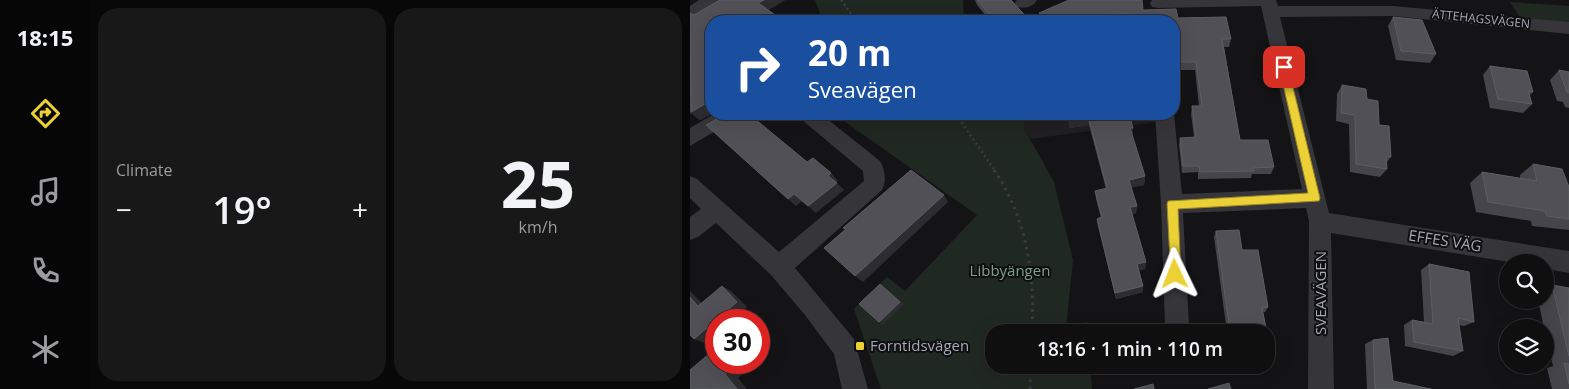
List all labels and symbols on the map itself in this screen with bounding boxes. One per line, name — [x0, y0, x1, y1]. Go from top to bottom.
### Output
street label: ÄTTEHAGSVÄGEN — [1431, 5, 1531, 32]
pin — [1263, 46, 1305, 88]
street label: EFFES VÄG — [1407, 224, 1483, 256]
position arrow — [1148, 247, 1200, 299]
street label: SVEAVÄGEN — [1310, 251, 1330, 335]
park label: Libbyängen — [970, 260, 1050, 280]
speed limit sign: 30 — [705, 309, 770, 374]
place label: Forntidsvägen — [870, 335, 969, 355]
marker: Forntidsvägen — [854, 340, 866, 352]

